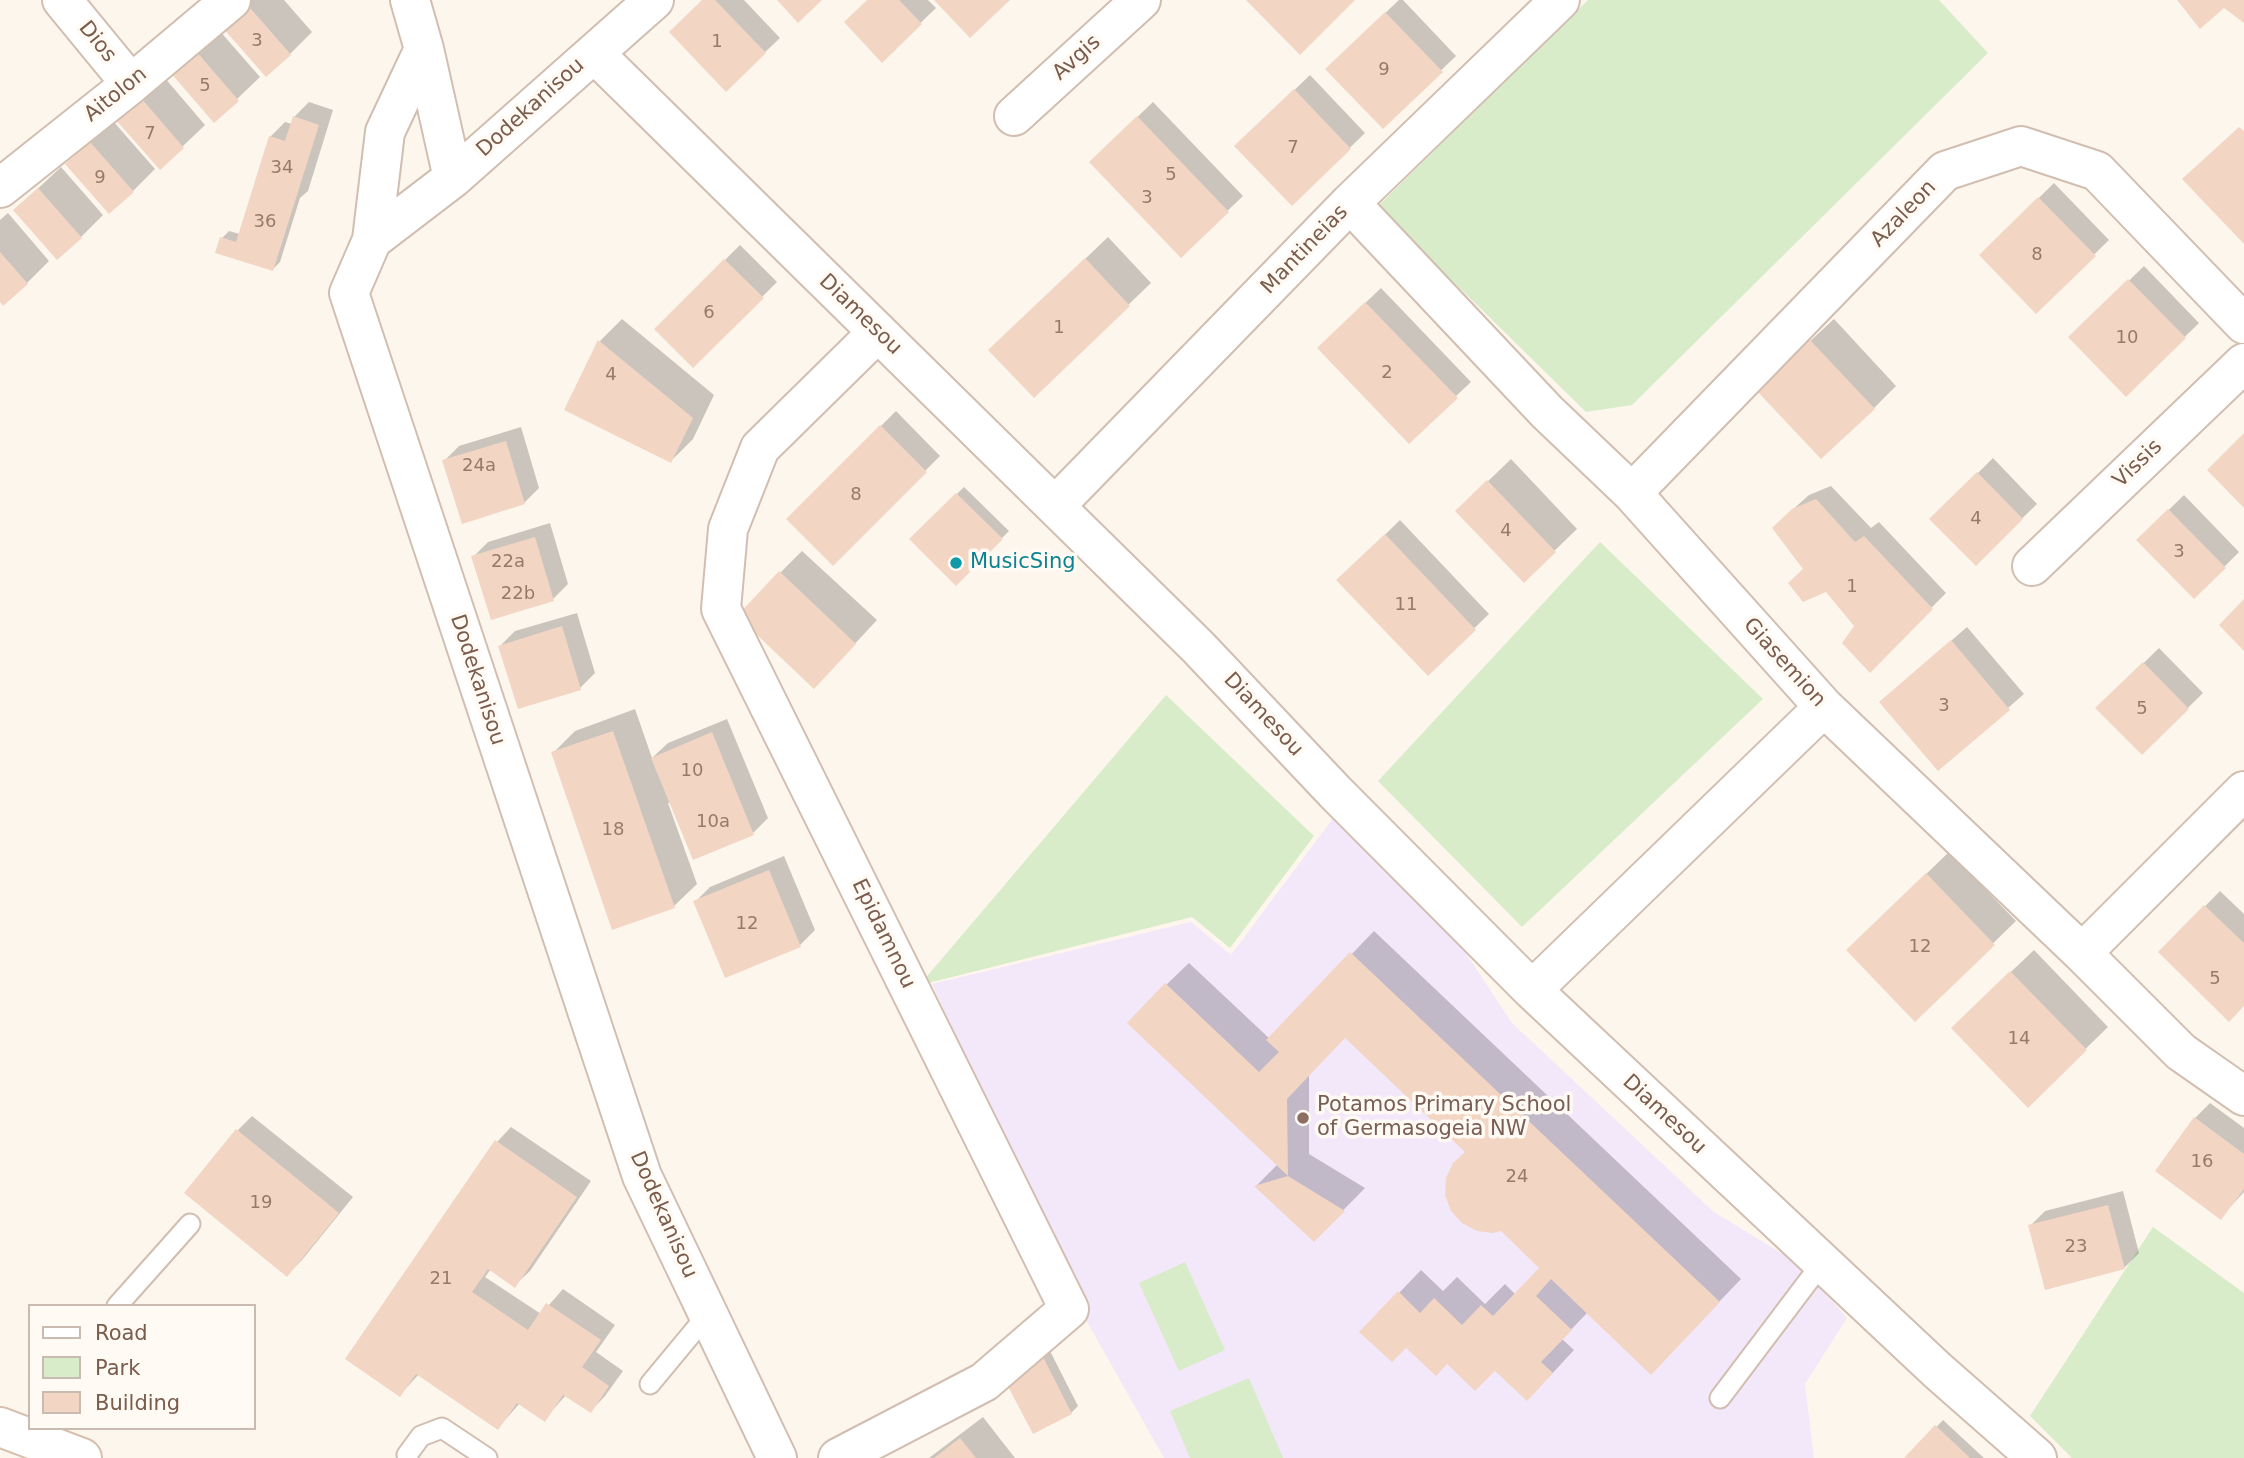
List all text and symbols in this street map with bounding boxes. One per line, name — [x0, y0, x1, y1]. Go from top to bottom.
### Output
street label: Dios — [73, 16, 121, 68]
house number: 3 — [251, 30, 263, 52]
street label: Avgis — [1048, 30, 1106, 86]
house number: 1 — [711, 31, 723, 53]
street label: Dodekanisou — [472, 53, 590, 163]
house number: 9 — [1378, 59, 1390, 81]
street label: Aitolon — [80, 62, 152, 128]
house number: 5 — [199, 75, 211, 97]
house number: 7 — [144, 123, 156, 145]
house number: 7 — [1287, 137, 1299, 159]
house number: 34 — [271, 157, 293, 179]
house number: 5 — [1165, 164, 1177, 186]
house number: 9 — [94, 167, 106, 189]
street label: Azaleon — [1866, 175, 1942, 253]
house number: 3 — [1141, 187, 1153, 209]
street label: Mantineias — [1256, 200, 1354, 300]
house number: 36 — [254, 211, 276, 233]
house number: 8 — [2031, 244, 2043, 266]
street label: Diamesou — [813, 269, 907, 361]
house number: 6 — [703, 302, 715, 324]
house number: 1 — [1053, 317, 1065, 339]
house number: 10 — [2116, 327, 2138, 349]
house number: 2 — [1381, 362, 1393, 384]
house number: 4 — [605, 364, 617, 386]
street label: Vissis — [2108, 435, 2168, 493]
house number: 24a — [462, 455, 496, 477]
house number: 8 — [850, 484, 862, 506]
house number: 4 — [1970, 508, 1982, 530]
house number: 4 — [1500, 520, 1512, 542]
house number: 3 — [2173, 541, 2185, 563]
place label: MusicSing — [970, 550, 1076, 576]
house number: 22a — [491, 551, 525, 573]
marker: MusicSing — [948, 555, 964, 571]
house number: 1 — [1846, 576, 1858, 598]
house number: 22b — [501, 583, 535, 605]
house number: 11 — [1395, 594, 1417, 616]
street label: Dodekanisou — [444, 611, 510, 749]
street label: Giasemion — [1737, 613, 1831, 713]
street label: Diamesou — [1218, 668, 1308, 762]
house number: 3 — [1938, 695, 1950, 717]
house number: 5 — [2136, 698, 2148, 720]
house number: 10 — [681, 760, 703, 782]
house number: 10a — [696, 811, 730, 833]
house number: 18 — [602, 819, 624, 841]
street label: Epidamnou — [846, 875, 920, 993]
house number: 12 — [736, 913, 758, 935]
house number: 12 — [1909, 936, 1931, 958]
house number: 5 — [2209, 968, 2221, 990]
house number: 14 — [2008, 1028, 2030, 1050]
street label: Diamesou — [1617, 1070, 1711, 1160]
place label: Potamos Primary School of Germasogeia NW — [1317, 1093, 1571, 1143]
marker: Potamos Primary School of Germasogeia NW — [1295, 1110, 1311, 1126]
street label: Dodekanisou — [624, 1148, 702, 1282]
house number: 16 — [2191, 1151, 2213, 1173]
house number: 24 — [1506, 1166, 1528, 1188]
house number: 19 — [250, 1192, 272, 1214]
house number: 23 — [2065, 1236, 2087, 1258]
house number: 21 — [430, 1268, 452, 1290]
legend — [28, 1304, 256, 1430]
text: Road — [95, 1321, 148, 1345]
text: Park — [95, 1356, 140, 1380]
text: Building — [95, 1391, 180, 1415]

